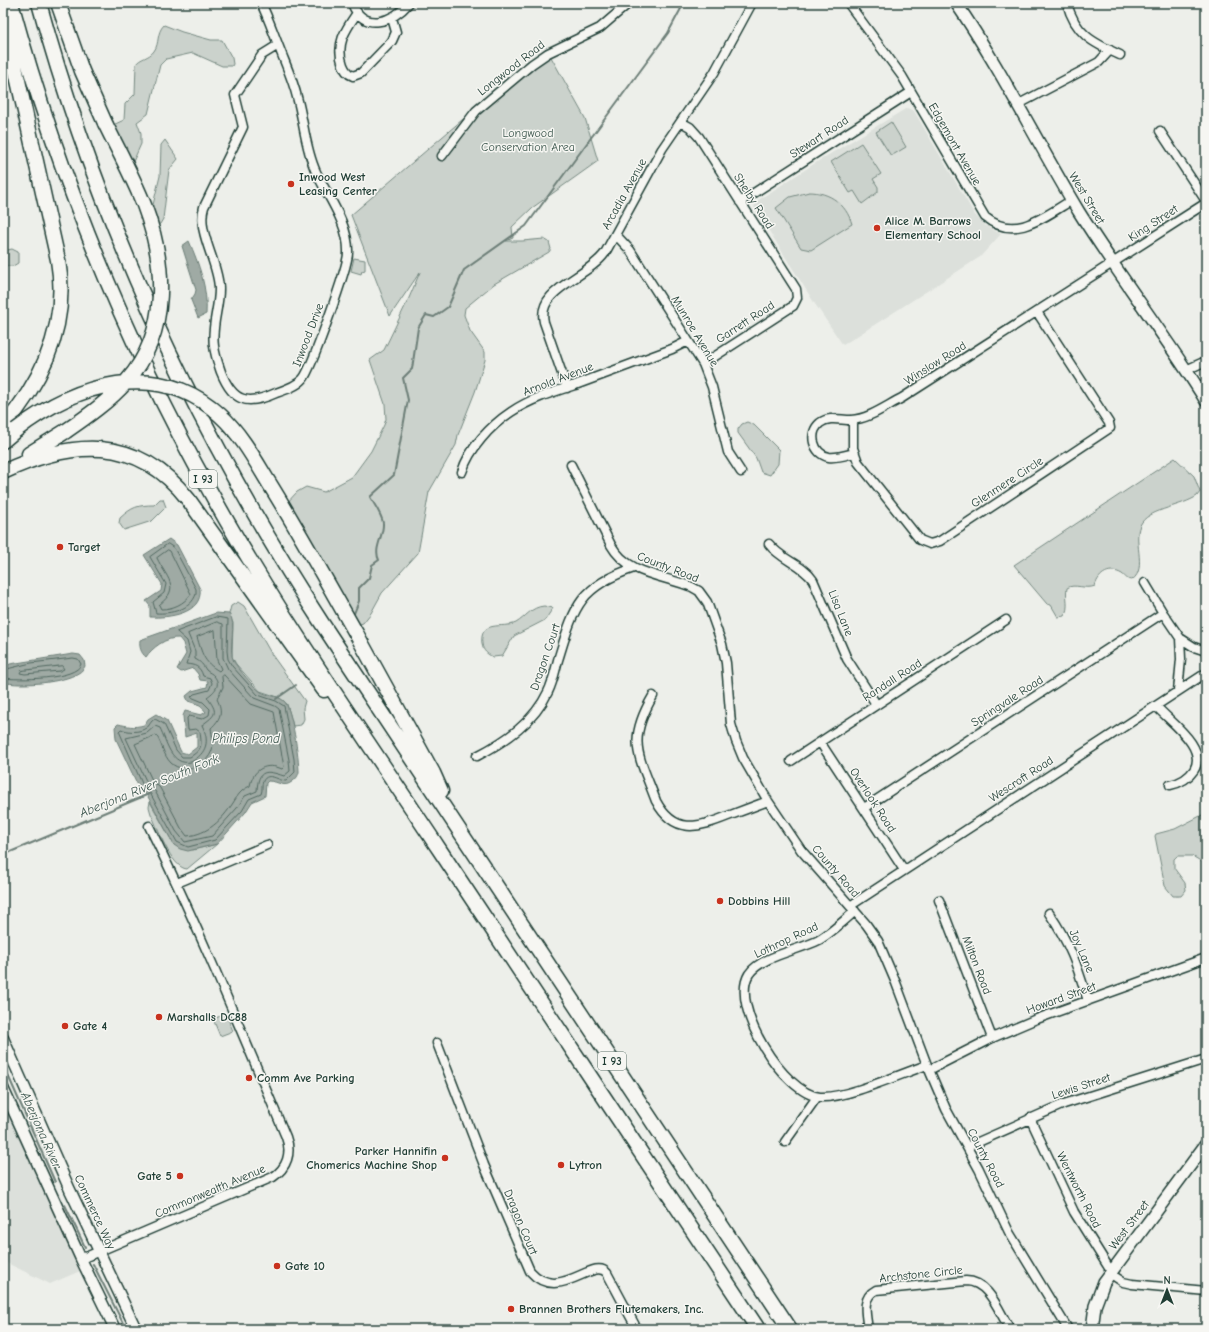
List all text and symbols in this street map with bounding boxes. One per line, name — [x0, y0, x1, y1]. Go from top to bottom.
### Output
street label: Longwood Road — [475, 38, 547, 98]
street label: Edgemont Avenue — [926, 100, 984, 188]
street label: Stewart Road — [787, 113, 851, 161]
park label: Longwood Conservation Area — [481, 126, 575, 154]
street label: Arcadia Avenue — [599, 156, 649, 232]
street label: West Street — [1066, 169, 1108, 227]
place label: Inwood West Leasing Center — [299, 170, 377, 198]
street label: Shelby Road — [731, 171, 777, 231]
marker: Inwood West Leasing Center — [286, 179, 296, 189]
street label: King Street — [1125, 201, 1181, 244]
place label: Alice M. Barrows Elementary School — [885, 214, 981, 242]
marker: Alice M. Barrows Elementary School — [872, 223, 882, 233]
street label: Munroe Avenue — [668, 293, 722, 369]
street label: Garrett Road — [713, 298, 777, 346]
street label: Inwood Drive — [289, 301, 327, 369]
street label: Winslow Road — [901, 338, 969, 388]
street label: Arnold Avenue — [521, 359, 595, 399]
street label: Glenmere Circle — [968, 453, 1046, 511]
road number: I 93 — [189, 470, 217, 488]
place label: Target — [68, 540, 101, 554]
marker: Target — [55, 542, 65, 552]
street label: County Road — [635, 549, 701, 585]
street label: Lisa Lane — [825, 588, 857, 638]
street label: Dragon Court — [527, 621, 563, 692]
street label: Randall Road — [860, 656, 924, 704]
street label: Springvale Road — [968, 673, 1046, 729]
water label: Philips Pond — [212, 731, 281, 746]
water label: Aberjona River South Fork — [76, 750, 222, 821]
street label: Wescroft Road — [986, 753, 1056, 805]
street label: Overlook Road — [847, 765, 899, 835]
street label: County Road — [809, 842, 863, 900]
place label: Dobbins Hill — [728, 894, 790, 908]
marker: Dobbins Hill — [715, 896, 725, 906]
street label: Lothrop Road — [752, 919, 820, 961]
street label: Joy Lane — [1067, 927, 1097, 975]
street label: Milton Road — [959, 934, 995, 996]
street label: Howard Street — [1024, 979, 1098, 1017]
place label: Marshalls DC88 — [167, 1010, 247, 1024]
marker: Marshalls DC88 — [154, 1012, 164, 1022]
place label: Gate 4 — [73, 1019, 107, 1033]
marker: Gate 4 — [60, 1021, 70, 1031]
road number: I 93 — [598, 1052, 626, 1070]
street label: Lewis Street — [1050, 1070, 1113, 1102]
place label: Comm Ave Parking — [257, 1071, 355, 1085]
marker: Comm Ave Parking — [244, 1073, 254, 1083]
water label: Aberjona River — [17, 1089, 66, 1172]
street label: County Road — [965, 1126, 1007, 1190]
place label: Parker Hannifin Chomerics Machine Shop — [306, 1144, 437, 1172]
street label: Wentworth Road — [1054, 1150, 1104, 1230]
marker: Parker Hannifin Chomerics Machine Shop — [440, 1153, 450, 1163]
place label: Lytron — [569, 1158, 602, 1172]
marker: Lytron — [556, 1160, 566, 1170]
street label: Commonwealth Avenue — [153, 1161, 267, 1221]
place label: Gate 5 — [137, 1169, 172, 1183]
marker: Gate 5 — [175, 1171, 185, 1181]
street label: Commerce Way — [72, 1172, 119, 1252]
street label: Dragon Court — [501, 1187, 541, 1257]
street label: West Street — [1106, 1197, 1152, 1252]
place label: Gate 10 — [285, 1259, 325, 1273]
marker: Gate 10 — [272, 1261, 282, 1271]
street label: Archstone Circle — [879, 1263, 963, 1285]
north arrow — [1147, 1270, 1187, 1310]
text: N — [1163, 1274, 1171, 1287]
place label: Brannen Brothers Flutemakers, Inc. — [519, 1302, 704, 1316]
marker: Brannen Brothers Flutemakers, Inc. — [506, 1304, 516, 1314]

